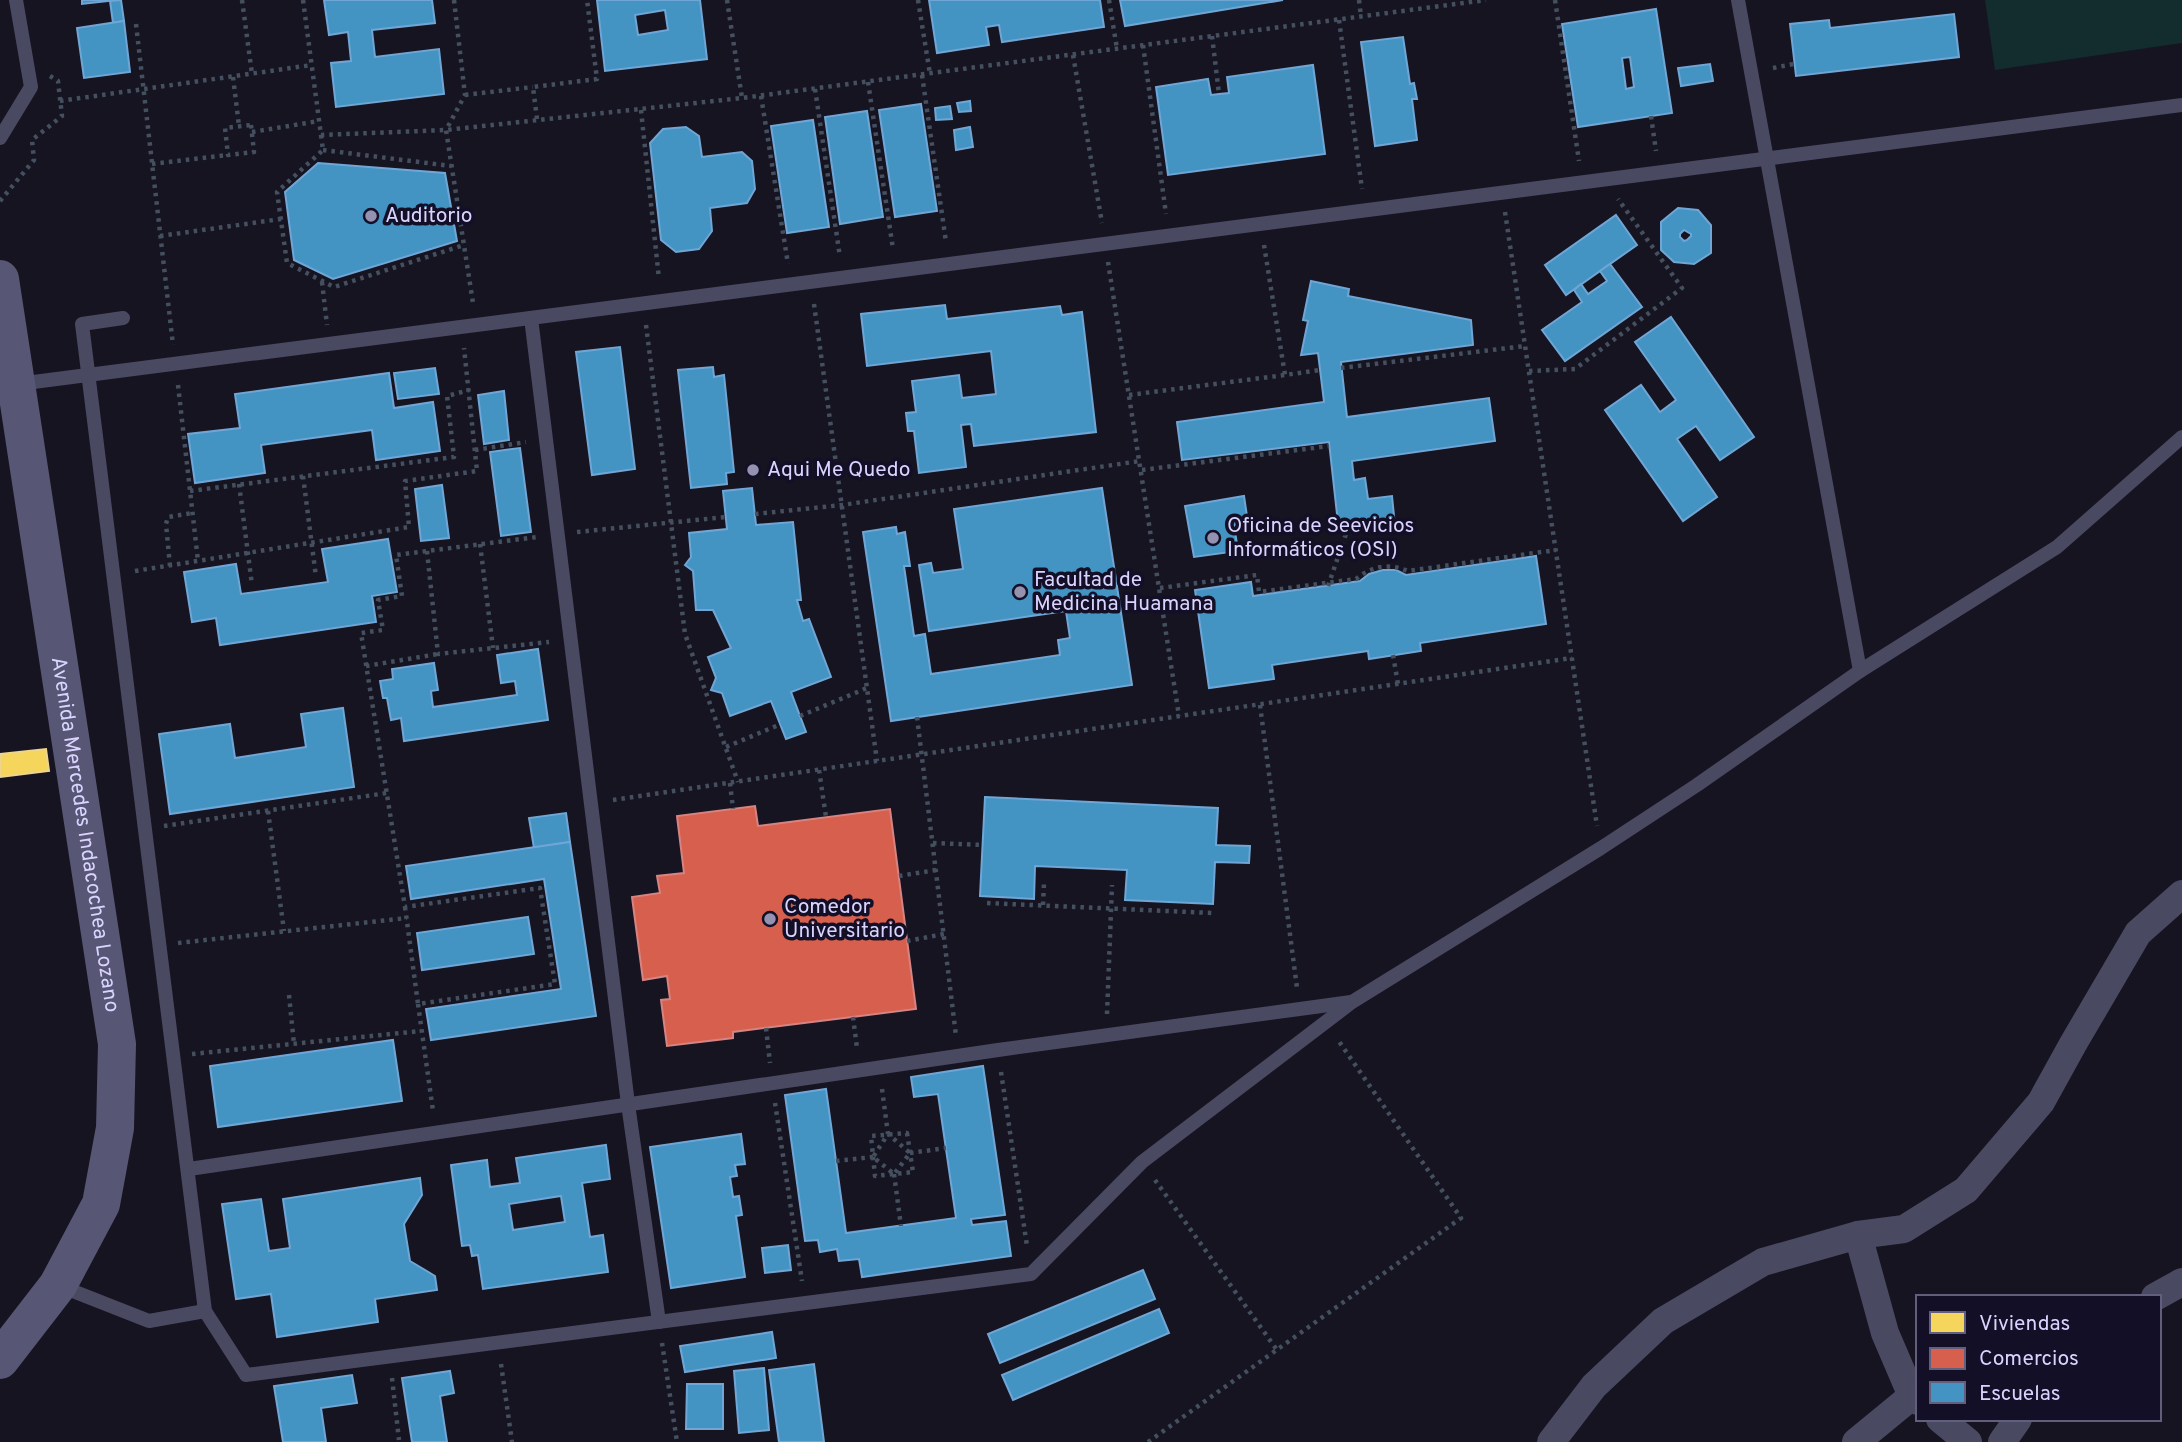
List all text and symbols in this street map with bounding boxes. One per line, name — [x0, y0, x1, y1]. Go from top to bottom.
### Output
place label: Auditorio — [385, 203, 472, 230]
marker: Auditorio — [363, 208, 379, 224]
place label: Aqui Me Quedo — [767, 457, 910, 484]
marker: Aqui Me Quedo — [745, 462, 761, 478]
place label: Oficina de Seevicios Informáticos (OSI) — [1227, 513, 1414, 564]
marker: Oficina de Seevicios Informáticos (OSI) — [1205, 530, 1221, 546]
place label: Facultad de Medicina Huamana — [1034, 567, 1214, 618]
marker: Facultad de Medicina Huamana — [1012, 584, 1028, 600]
street label: Avenida Mercedes Indacochea Lozano — [44, 655, 125, 1014]
place label: Comedor Universitario — [784, 894, 905, 945]
marker: Comedor Universitario — [762, 911, 778, 927]
legend — [1916, 1295, 2161, 1421]
text: Viviendas — [1979, 1311, 2070, 1338]
text: Comercios — [1979, 1346, 2079, 1373]
text: Escuelas — [1979, 1381, 2061, 1408]

